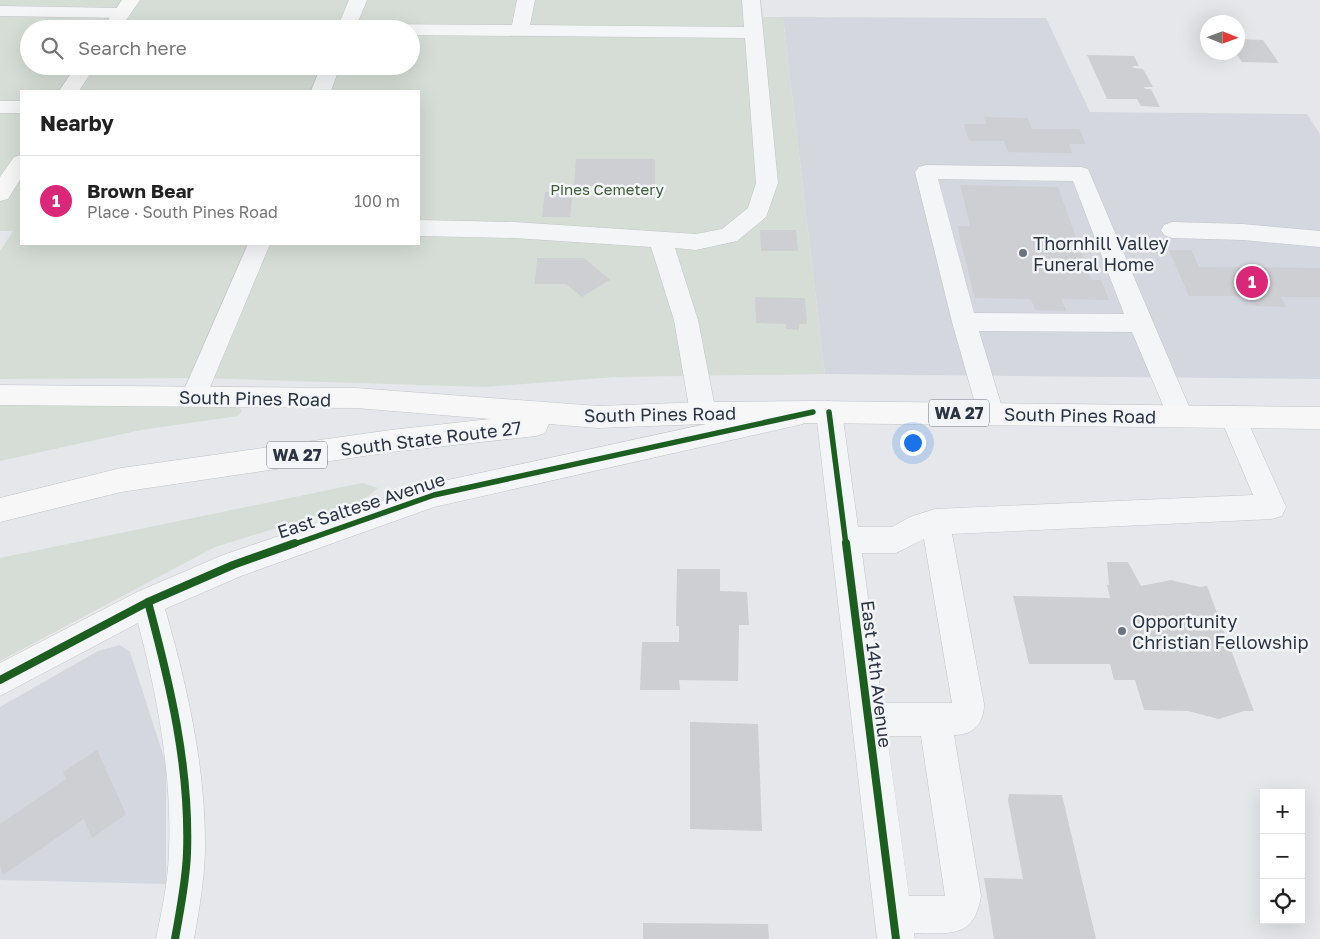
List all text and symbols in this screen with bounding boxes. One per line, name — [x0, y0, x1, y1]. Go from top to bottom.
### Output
north arrow — [1200, 15, 1245, 60]
search box — [20, 20, 420, 75]
icon: search — [38, 34, 66, 62]
text: Search here — [78, 36, 187, 59]
text: Nearby — [40, 110, 114, 136]
text: Brown Bear — [87, 179, 194, 202]
park label: Pines Cemetery — [550, 180, 664, 198]
text: 1 — [52, 191, 60, 211]
text: 100 m — [354, 191, 400, 211]
text: Place · South Pines Road — [87, 202, 278, 222]
place label: Thornhill Valley Funeral Home — [1033, 232, 1169, 275]
marker: Thornhill Valley Funeral Home — [1017, 247, 1029, 259]
pin: 1 — [1236, 263, 1268, 301]
street label: South Pines Road — [179, 386, 331, 410]
road number: WA 27 — [929, 399, 989, 426]
street label: South Pines Road — [584, 402, 736, 426]
street label: South Pines Road — [1004, 403, 1156, 427]
street label: South State Route 27 — [339, 416, 523, 460]
your location — [900, 430, 926, 456]
road number: WA 27 — [267, 442, 327, 468]
street label: East Saltese Avenue — [274, 468, 448, 542]
street label: East 14th Avenue — [857, 599, 897, 749]
place label: Opportunity Christian Fellowship — [1132, 610, 1308, 653]
marker: Opportunity Christian Fellowship — [1116, 625, 1128, 637]
map controls — [1260, 789, 1305, 924]
button: + — [1260, 789, 1305, 834]
button: − — [1260, 834, 1305, 879]
button: locate — [1260, 879, 1305, 924]

